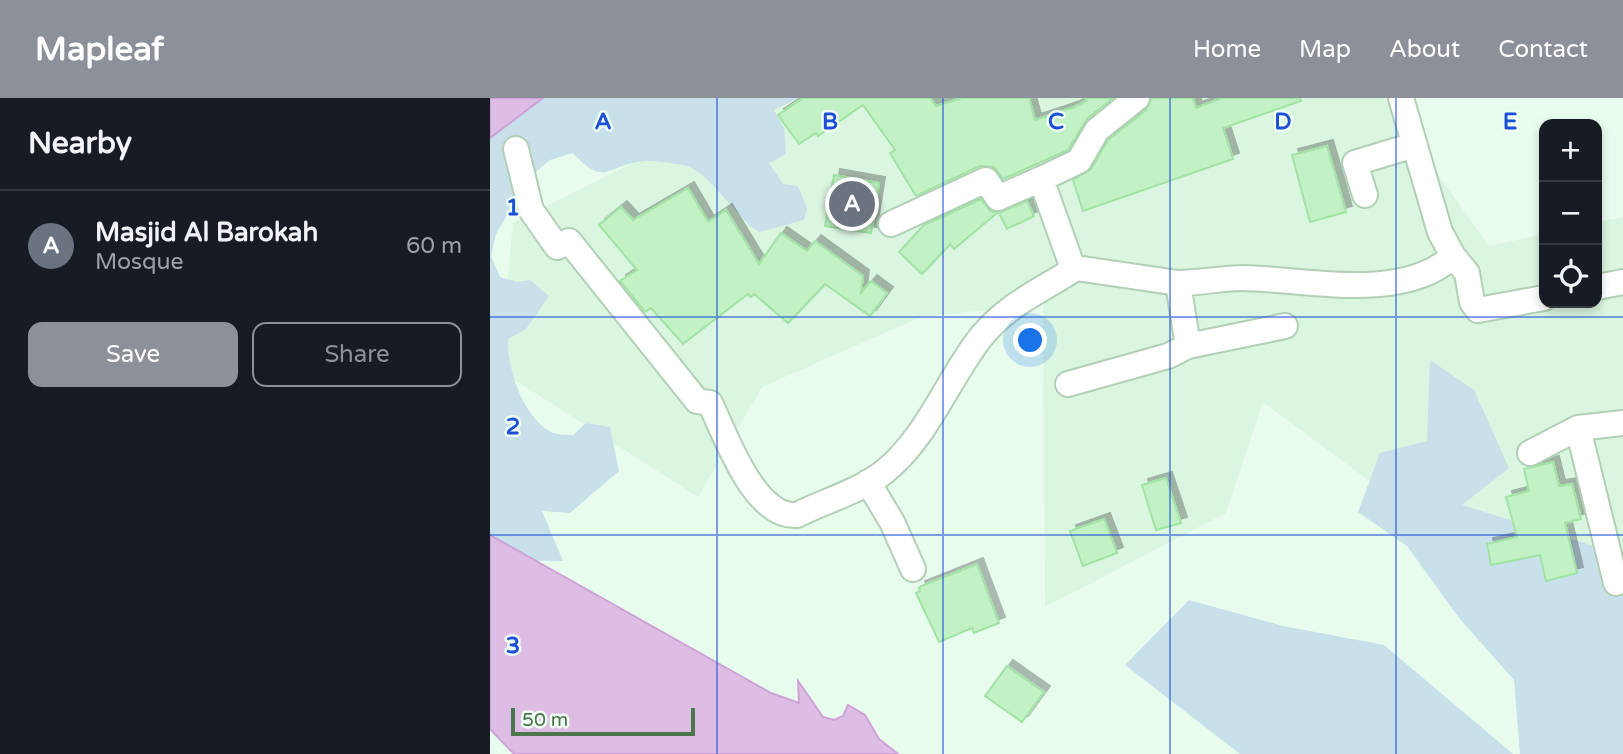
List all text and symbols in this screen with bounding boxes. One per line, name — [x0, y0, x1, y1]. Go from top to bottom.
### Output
text: Mapleaf — [35, 30, 164, 69]
text: Home — [1193, 35, 1261, 64]
text: Map — [1299, 35, 1351, 64]
text: About — [1389, 35, 1460, 64]
text: Contact — [1498, 35, 1588, 64]
text: A — [594, 108, 612, 136]
text: B — [822, 108, 838, 136]
text: C — [1048, 108, 1064, 136]
text: D — [1274, 108, 1292, 136]
text: E — [1503, 108, 1517, 136]
map controls — [1539, 119, 1602, 308]
button: + — [1539, 119, 1602, 182]
text: Nearby — [28, 125, 132, 162]
pin: A — [829, 178, 875, 230]
button: − — [1539, 182, 1602, 245]
text: 1 — [506, 194, 520, 222]
text: Masjid Al Barokah — [95, 217, 318, 248]
text: A — [42, 232, 60, 260]
text: 60 m — [406, 232, 462, 260]
button: locate — [1539, 245, 1602, 308]
text: Mosque — [95, 248, 183, 276]
button: Save — [28, 322, 238, 387]
button: Share — [252, 322, 462, 387]
your location — [1013, 323, 1047, 357]
text: 2 — [506, 413, 520, 441]
text: 3 — [506, 632, 520, 660]
scale bar — [511, 705, 695, 737]
text: 50 m — [522, 709, 568, 731]

